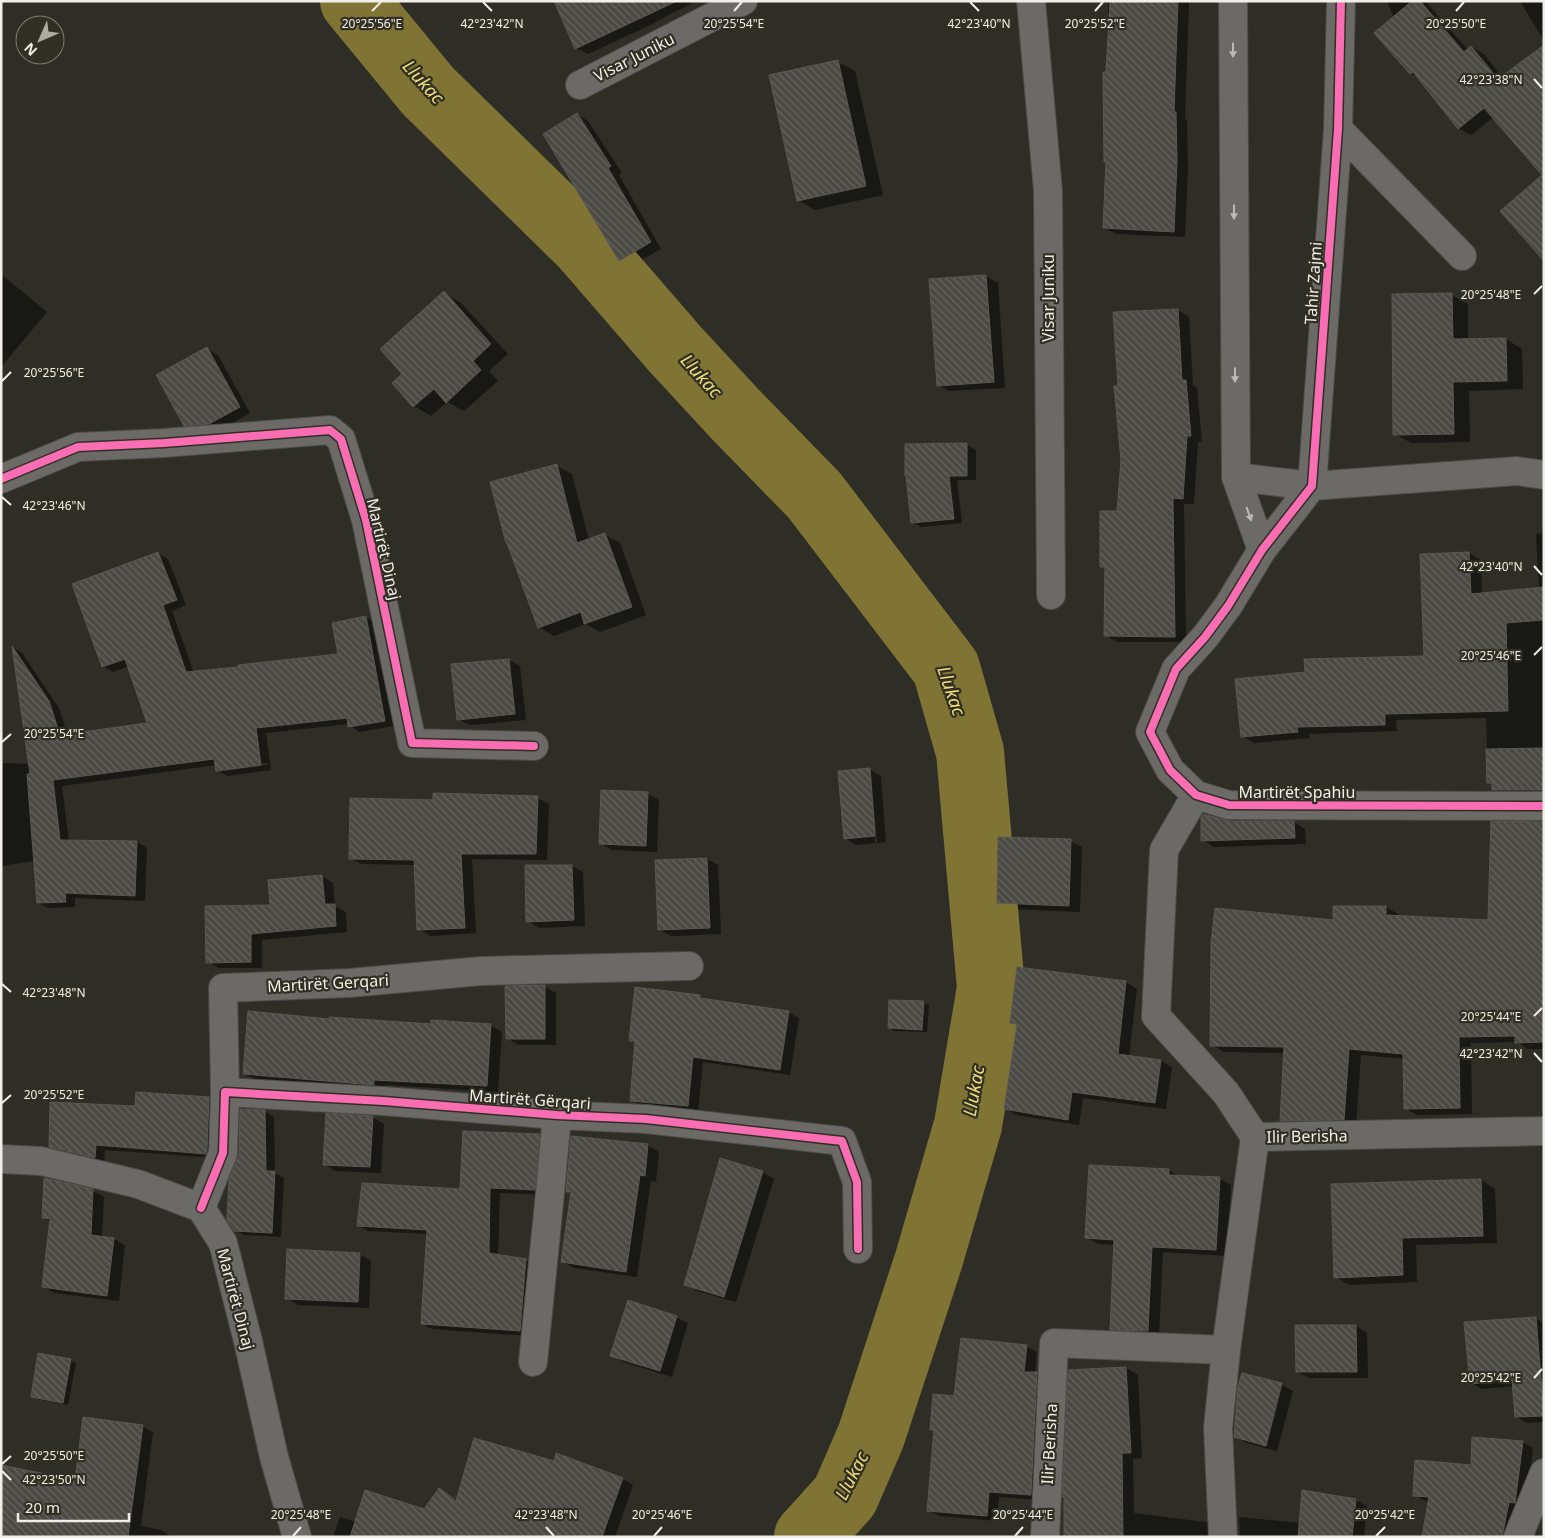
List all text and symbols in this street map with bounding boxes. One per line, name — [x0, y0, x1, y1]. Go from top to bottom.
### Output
north arrow — [15, 15, 65, 65]
text: 20°25'56"E — [342, 15, 402, 32]
text: 42°23'42"N — [460, 15, 524, 32]
text: 20°25'54"E — [704, 15, 764, 32]
text: 42°23'40"N — [947, 15, 1011, 32]
text: 20°25'52"E — [1065, 15, 1125, 32]
text: 20°25'50"E — [1426, 15, 1486, 32]
street label: Visar Juniku — [590, 27, 678, 87]
text: N — [20, 39, 41, 60]
one-way arrow — [1230, 42, 1238, 58]
water label: Llukac — [398, 54, 450, 109]
text: 42°23'38"N — [1459, 71, 1523, 88]
one-way arrow — [1230, 205, 1238, 221]
street label: Tahir Zajmi — [1299, 241, 1327, 325]
street label: Visar Juniku — [1037, 254, 1059, 342]
text: 20°25'48"E — [1461, 286, 1521, 303]
water label: Llukac — [676, 348, 728, 403]
text: 20°25'56"E — [24, 364, 84, 381]
one-way arrow — [1231, 367, 1239, 383]
street label: Martirët Dinaj — [362, 496, 406, 602]
text: 42°23'46"N — [22, 497, 86, 514]
one-way arrow — [1245, 507, 1253, 522]
text: 42°23'40"N — [1459, 558, 1523, 575]
text: 20°25'46"E — [1461, 647, 1521, 664]
water label: Llukac — [932, 663, 972, 719]
text: 20°25'54"E — [24, 725, 84, 742]
street label: Martirët Spahiu — [1239, 781, 1355, 803]
street label: Martirët Gerqari — [267, 969, 389, 997]
text: 42°23'48"N — [22, 984, 86, 1001]
text: 20°25'44"E — [1461, 1008, 1521, 1025]
text: 42°23'42"N — [1459, 1045, 1523, 1062]
water label: Llukac — [957, 1063, 989, 1118]
street label: Martirët Gërqari — [468, 1084, 592, 1114]
text: 20°25'52"E — [24, 1086, 84, 1103]
street label: Ilir Berisha — [1266, 1124, 1348, 1148]
street label: Martirët Dinaj — [212, 1246, 260, 1352]
text: 20°25'42"E — [1461, 1369, 1521, 1386]
street label: Ilir Berisha — [1036, 1403, 1062, 1485]
text: 20°25'50"E — [24, 1447, 84, 1464]
water label: Llukac — [829, 1447, 874, 1504]
text: 42°23'50"N — [22, 1471, 86, 1488]
scale bar — [18, 1490, 129, 1522]
text: 20 m — [25, 1497, 60, 1517]
text: 20°25'48"E — [271, 1506, 331, 1523]
text: 42°23'48"N — [514, 1506, 578, 1523]
text: 20°25'46"E — [632, 1506, 692, 1523]
text: 20°25'44"E — [993, 1506, 1053, 1523]
text: 20°25'42"E — [1355, 1506, 1415, 1523]

